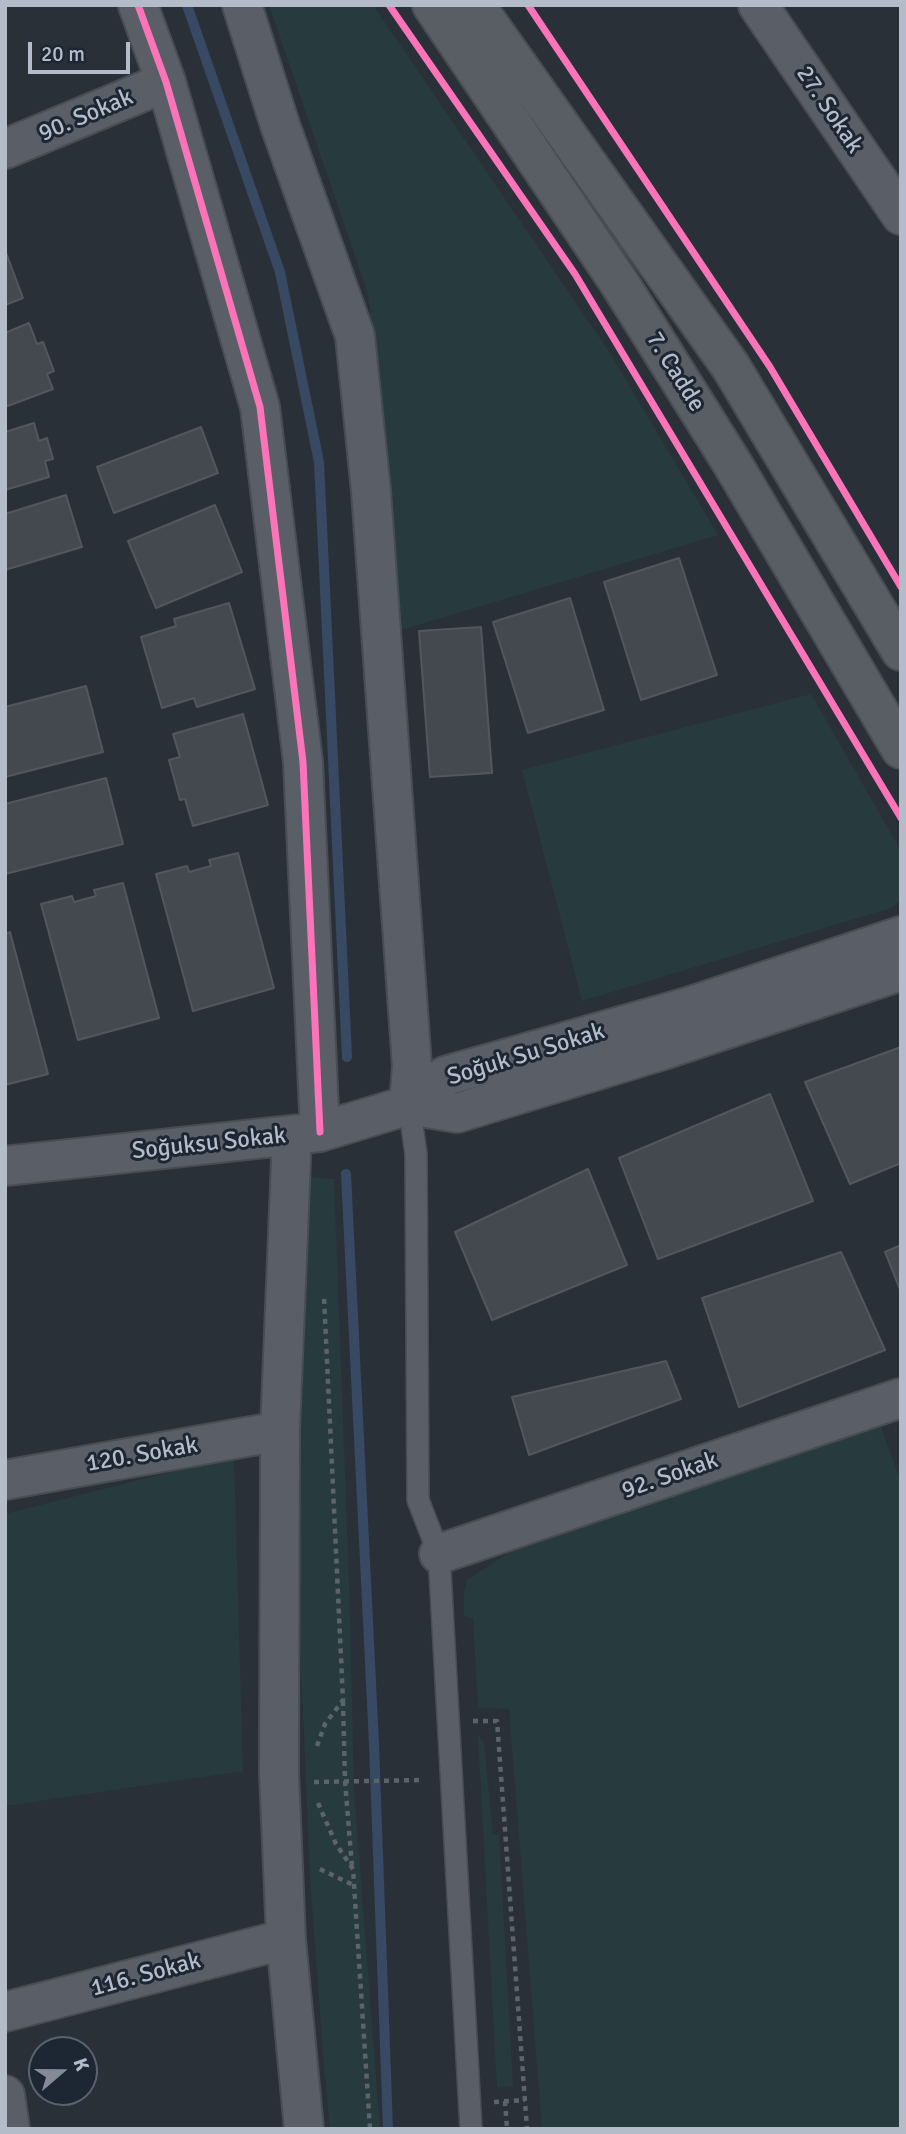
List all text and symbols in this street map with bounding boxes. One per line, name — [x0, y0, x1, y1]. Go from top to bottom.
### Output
scale bar — [32, 28, 133, 72]
text: 20 m — [41, 41, 85, 67]
street label: 27. Sokak — [789, 61, 869, 159]
street label: 90. Sokak — [35, 83, 137, 149]
street label: 7. Cadde — [639, 327, 711, 417]
street label: Soğuk Su Sokak — [444, 1017, 608, 1093]
street label: Soğuksu Sokak — [131, 1122, 287, 1166]
street label: 120. Sokak — [84, 1431, 200, 1479]
street label: 92. Sokak — [618, 1446, 722, 1506]
street label: 116. Sokak — [88, 1947, 204, 2003]
north arrow — [28, 2036, 98, 2106]
text: K — [68, 2055, 94, 2074]

